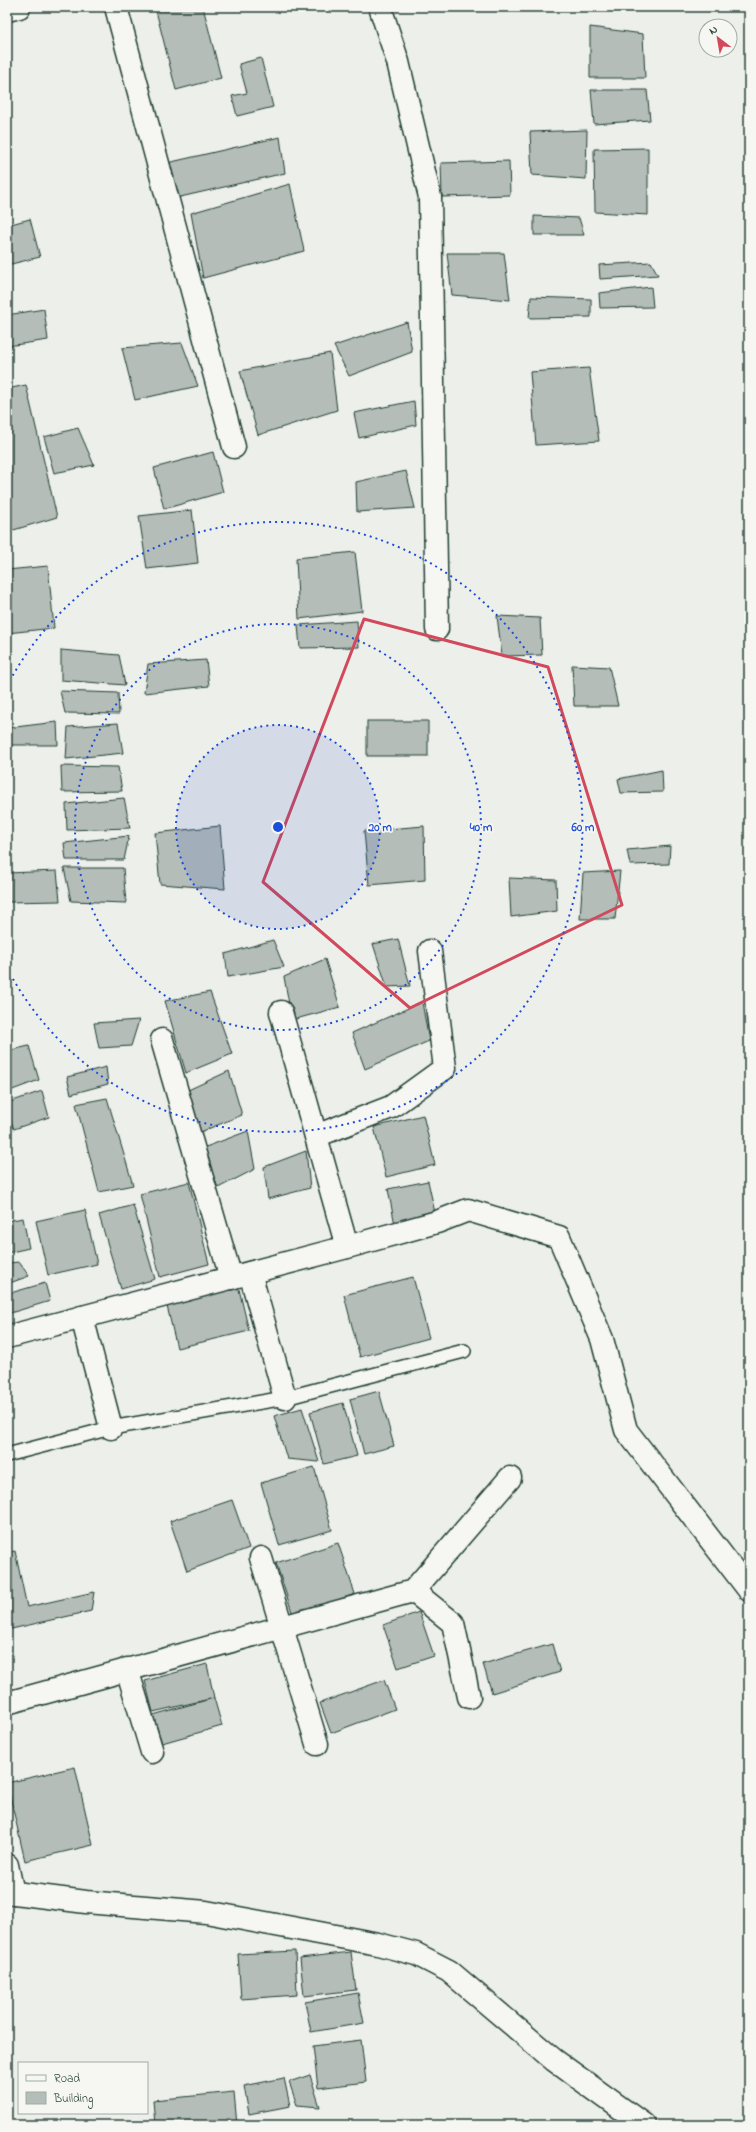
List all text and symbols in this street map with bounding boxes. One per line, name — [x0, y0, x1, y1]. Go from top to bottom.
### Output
north arrow — [698, 18, 738, 58]
text: N — [706, 22, 721, 39]
text: 20 m — [367, 819, 392, 837]
text: 40 m — [469, 819, 493, 837]
text: 60 m — [571, 819, 595, 837]
centre of rings — [271, 820, 285, 834]
legend — [18, 2062, 148, 2114]
text: Road — [54, 2070, 80, 2088]
text: Building — [53, 2090, 93, 2109]

